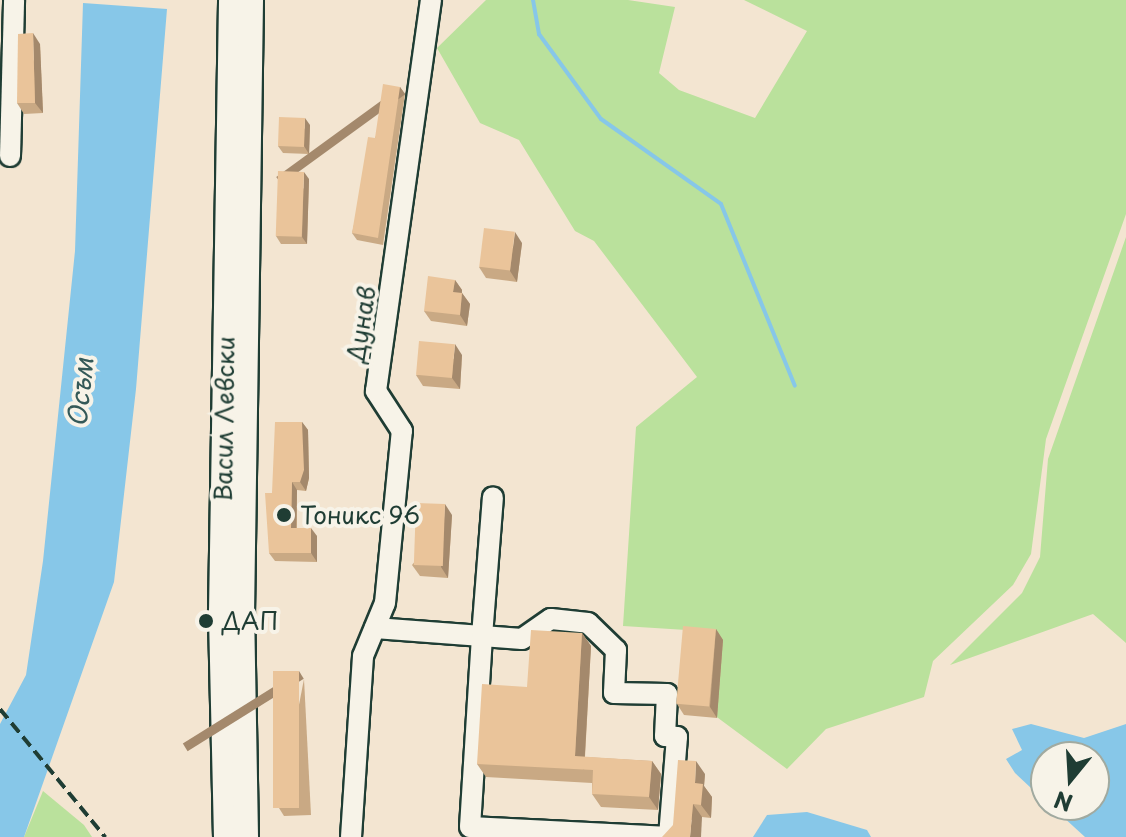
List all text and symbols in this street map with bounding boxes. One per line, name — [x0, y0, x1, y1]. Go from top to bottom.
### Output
street label: Дунав — [341, 284, 381, 364]
street label: Васил Левски — [208, 336, 240, 502]
water label: Осъм — [61, 355, 99, 429]
place label: Тоникс 96 — [300, 501, 420, 529]
marker: Тоникс 96 — [275, 506, 293, 524]
place label: ДАП — [222, 607, 279, 635]
marker: ДАП — [197, 612, 215, 630]
north arrow — [1030, 741, 1110, 821]
text: N — [1050, 784, 1076, 821]

